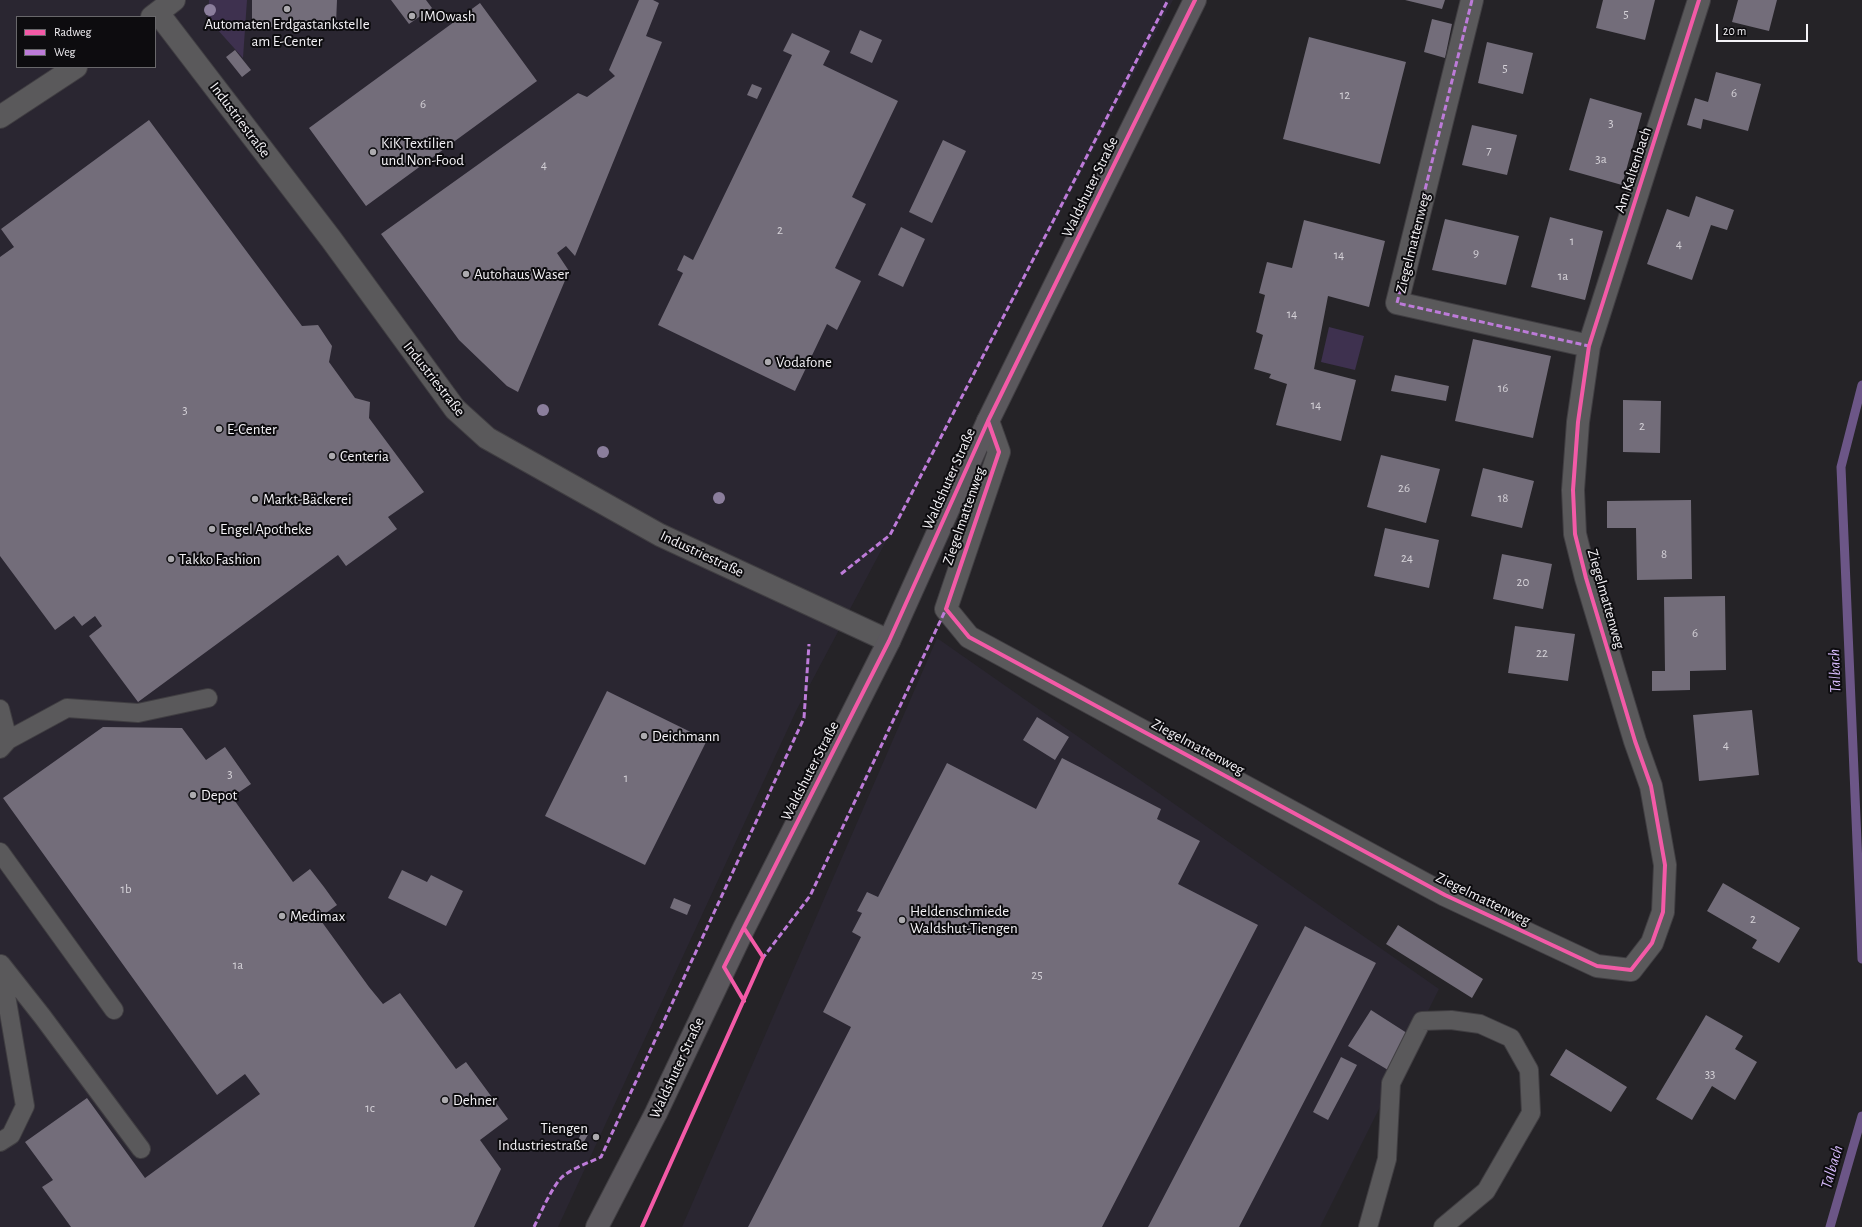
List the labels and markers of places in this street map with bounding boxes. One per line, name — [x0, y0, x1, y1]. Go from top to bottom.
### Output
marker: Automaten Erdgastankstelle am E-Center — [282, 4, 292, 14]
place label: IMOwash — [420, 7, 476, 25]
marker: IMOwash — [407, 11, 417, 21]
place label: Automaten Erdgastankstelle am E-Center — [204, 15, 370, 50]
place label: KiK Textilien und Non-Food — [381, 134, 464, 169]
marker: KiK Textilien und Non-Food — [368, 147, 378, 157]
place label: Autohaus Waser — [474, 265, 569, 283]
marker: Autohaus Waser — [461, 269, 471, 279]
place label: Vodafone — [776, 353, 832, 371]
marker: Vodafone — [763, 357, 773, 367]
place label: E-Center — [227, 420, 277, 438]
marker: E-Center — [214, 424, 224, 434]
place label: Centeria — [340, 447, 389, 465]
marker: Centeria — [327, 451, 337, 461]
place label: Markt-Bäckerei — [263, 490, 352, 508]
marker: Markt-Bäckerei — [250, 494, 260, 504]
place label: Engel Apotheke — [220, 520, 312, 538]
marker: Engel Apotheke — [207, 524, 217, 534]
place label: Takko Fashion — [179, 550, 261, 568]
marker: Takko Fashion — [166, 554, 176, 564]
place label: Deichmann — [652, 727, 720, 745]
marker: Deichmann — [639, 731, 649, 741]
place label: Depot — [201, 786, 237, 804]
marker: Depot — [188, 790, 198, 800]
place label: Heldenschmiede Waldshut-Tiengen — [910, 902, 1018, 937]
place label: Medimax — [290, 907, 345, 925]
marker: Medimax — [277, 911, 287, 921]
marker: Heldenschmiede Waldshut-Tiengen — [897, 915, 907, 925]
place label: Dehner — [453, 1091, 497, 1109]
marker: Dehner — [440, 1095, 450, 1105]
place label: Tiengen Industriestraße — [498, 1119, 588, 1154]
marker: Tiengen Industriestraße — [591, 1132, 601, 1142]

